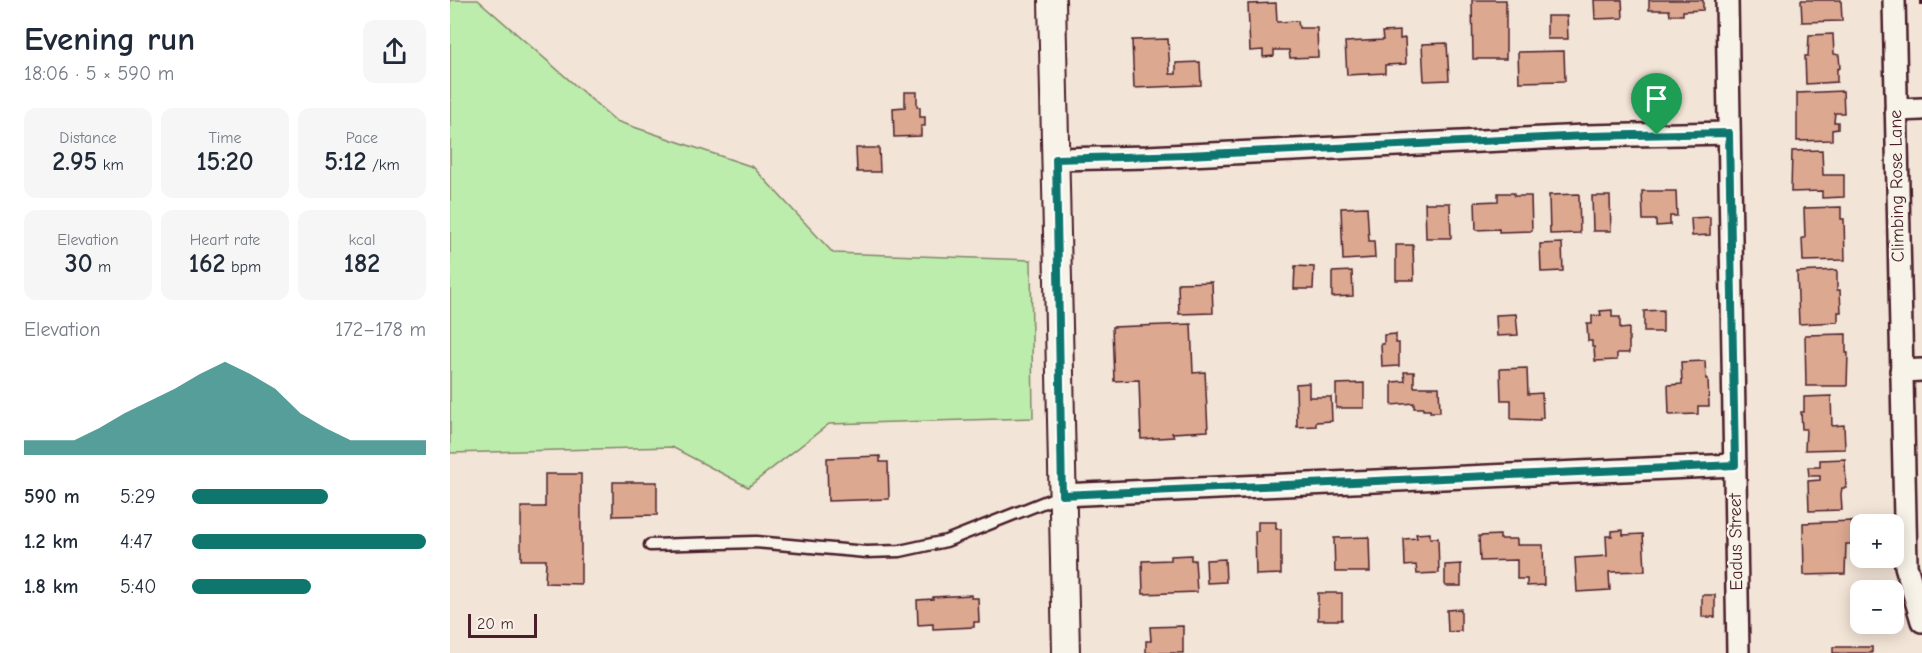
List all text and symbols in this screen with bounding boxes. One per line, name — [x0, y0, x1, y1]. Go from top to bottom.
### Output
text: Evening run — [24, 20, 195, 58]
button: share — [363, 20, 426, 83]
text: 18:06 · 5 × 590 m — [24, 62, 174, 85]
pin — [1631, 73, 1682, 135]
icon: arrive — [1640, 82, 1673, 115]
street label: Climbing Rose Lane — [1885, 110, 1909, 262]
text: Distance — [59, 129, 117, 147]
text: Time — [208, 129, 242, 147]
text: Pace — [346, 129, 378, 147]
text: 2.95 — [52, 147, 97, 177]
text: 15:20 — [196, 147, 254, 177]
text: 5:12 — [324, 147, 367, 177]
text: km — [97, 156, 124, 174]
text: /km — [367, 156, 400, 174]
text: Elevation — [57, 231, 119, 249]
text: Heart rate — [190, 231, 260, 249]
text: kcal — [349, 231, 375, 249]
text: 30 — [65, 249, 93, 279]
text: 162 — [189, 249, 226, 279]
text: 182 — [344, 249, 380, 279]
text: m — [93, 258, 111, 276]
text: bpm — [226, 258, 261, 276]
text: Elevation — [24, 318, 101, 341]
text: 172–178 m — [335, 318, 426, 341]
text: 590 m — [24, 485, 80, 508]
text: 5:29 — [120, 485, 156, 508]
street label: Eadus Street — [1725, 492, 1747, 591]
map controls — [1850, 514, 1904, 634]
button: + — [1850, 514, 1904, 568]
text: 1.2 km — [24, 530, 78, 553]
text: 4:47 — [120, 530, 152, 553]
text: 1.8 km — [24, 575, 79, 598]
text: 5:40 — [120, 575, 156, 598]
button: − — [1850, 580, 1904, 634]
scale bar — [468, 611, 537, 638]
text: 20 m — [477, 615, 514, 633]

